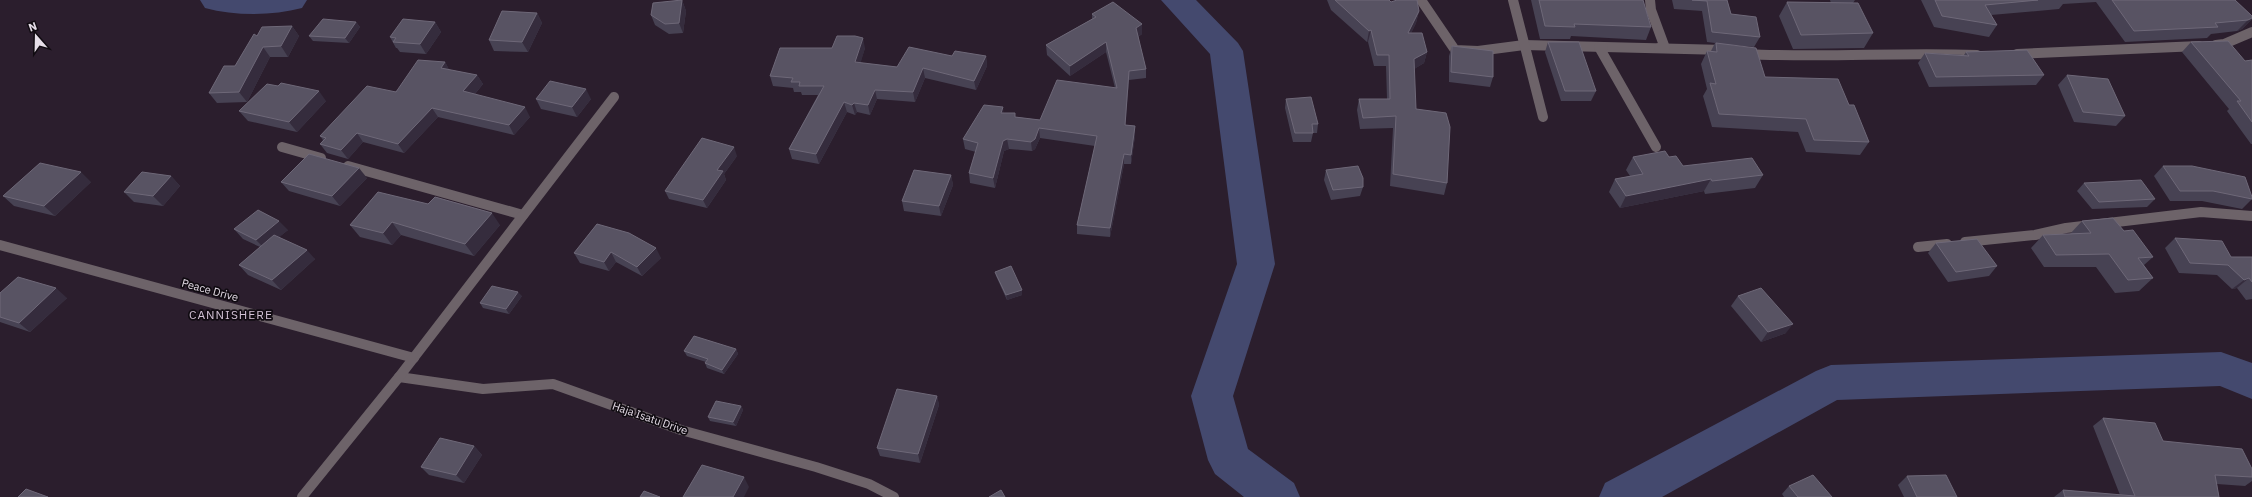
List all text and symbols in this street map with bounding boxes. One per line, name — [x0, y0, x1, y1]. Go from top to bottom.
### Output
north arrow — [16, 16, 56, 56]
text: N — [26, 19, 39, 35]
street label: Peace Drive — [180, 276, 240, 304]
district label: CANNISHERE — [189, 307, 273, 322]
street label: Haja Isatu Drive — [610, 399, 690, 437]

